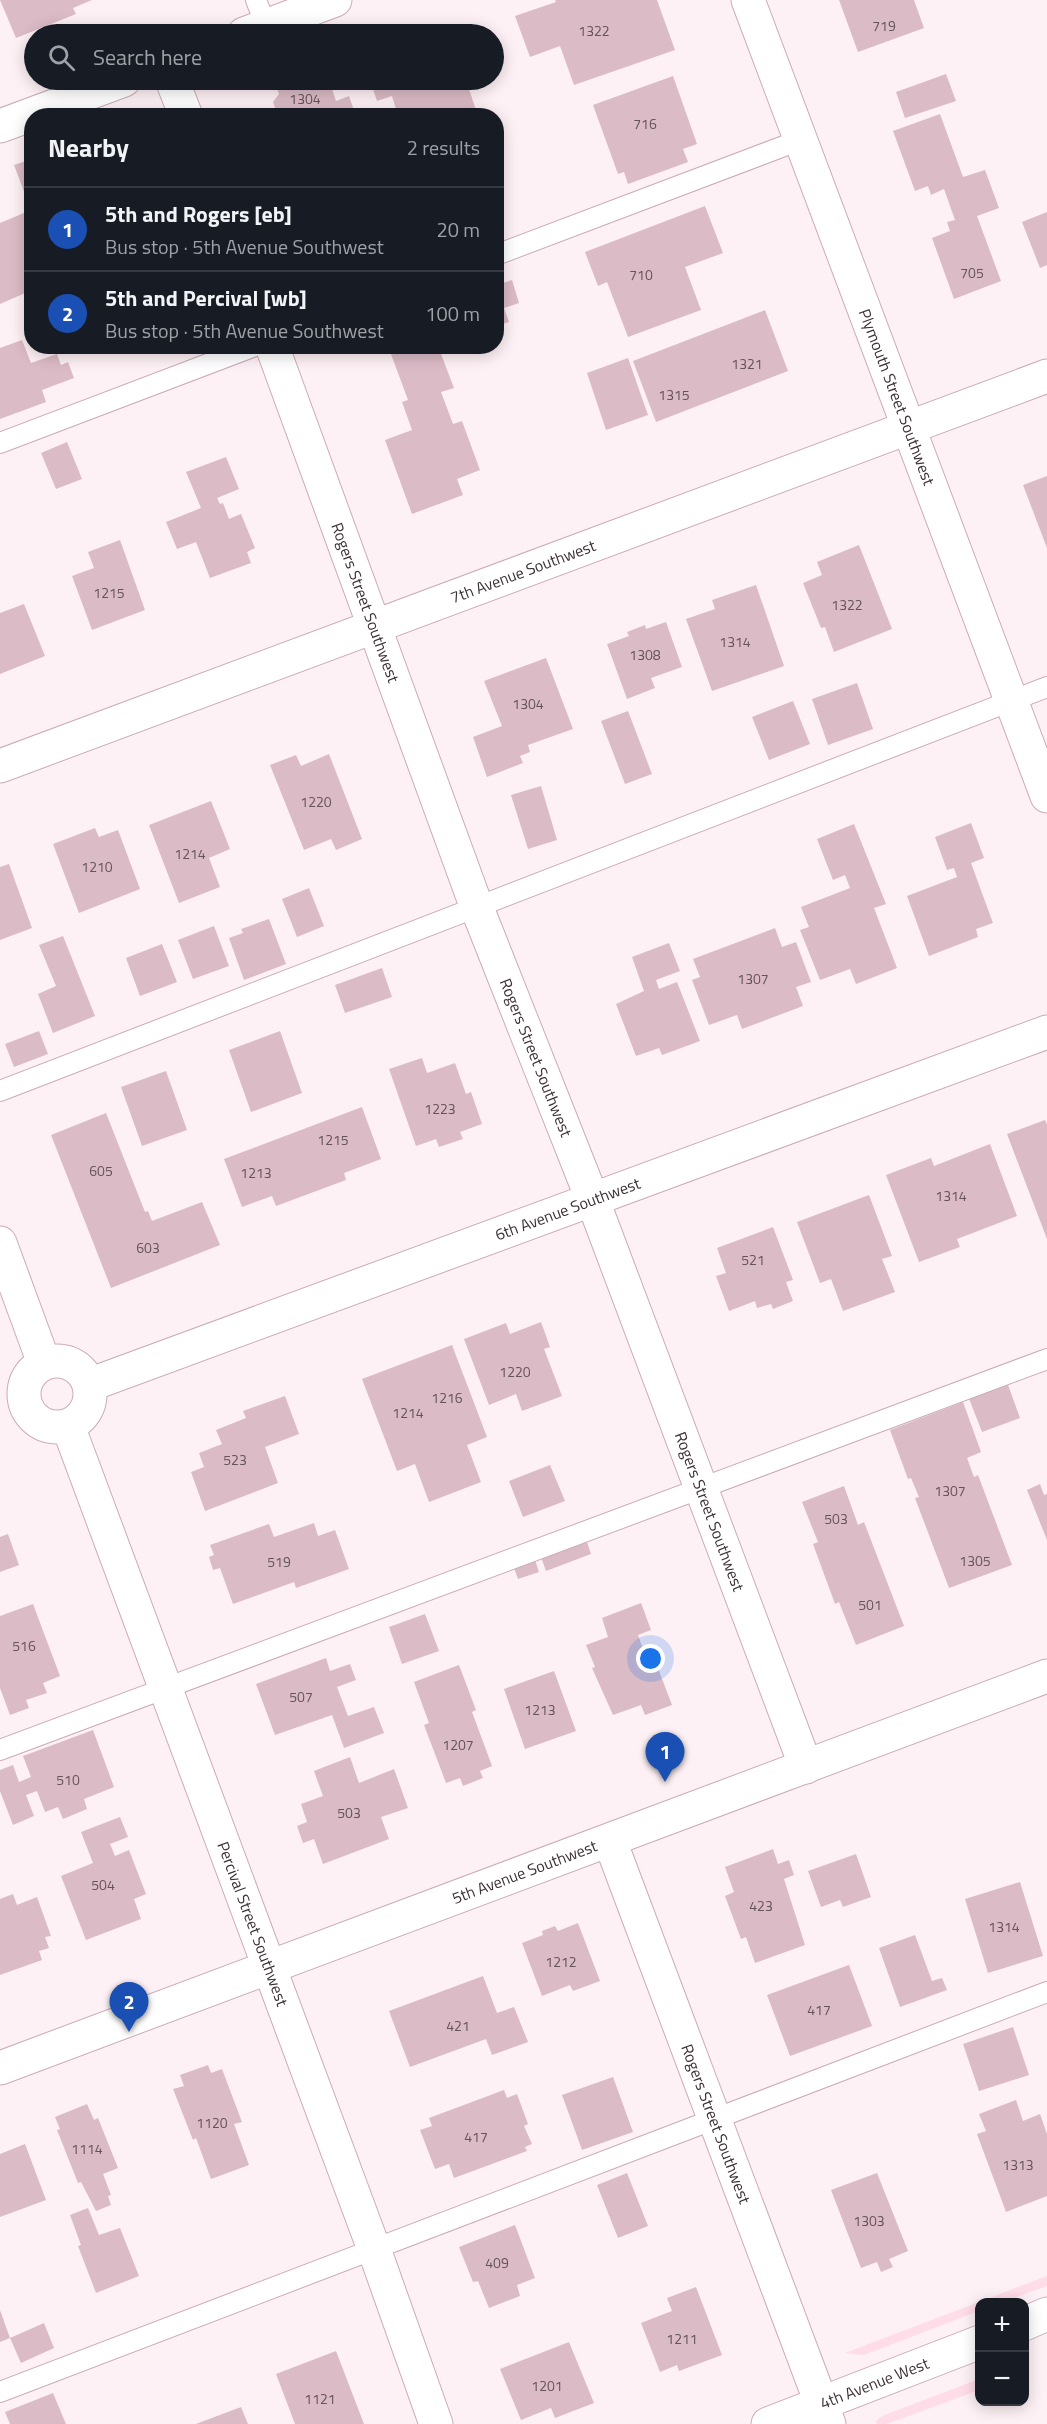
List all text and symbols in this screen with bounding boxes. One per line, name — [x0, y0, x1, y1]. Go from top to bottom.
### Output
house number: 719 — [872, 15, 896, 36]
house number: 1322 — [578, 20, 610, 41]
search box — [24, 24, 504, 90]
text: Search here — [93, 40, 202, 74]
icon: search — [45, 41, 78, 74]
house number: 1304 — [289, 88, 321, 109]
house number: 716 — [633, 113, 657, 134]
text: Nearby — [48, 128, 129, 167]
text: 2 results — [407, 132, 480, 163]
text: 5th and Rogers [eb] — [105, 197, 292, 231]
text: 1 — [62, 214, 73, 245]
text: 20 m — [436, 214, 480, 245]
text: Bus stop · 5th Avenue Southwest — [105, 231, 384, 262]
house number: 705 — [960, 262, 984, 283]
house number: 710 — [629, 264, 653, 285]
text: 5th and Percival [wb] — [105, 281, 307, 315]
text: 2 — [62, 298, 73, 329]
text: 100 m — [425, 298, 480, 329]
street label: Plymouth Street Southwest — [853, 305, 941, 489]
text: Bus stop · 5th Avenue Southwest — [105, 315, 384, 346]
house number: 1321 — [731, 353, 763, 374]
house number: 1315 — [658, 384, 690, 405]
street label: Rogers Street Southwest — [325, 519, 406, 686]
street label: 7th Avenue Southwest — [447, 533, 599, 609]
house number: 1215 — [93, 582, 125, 603]
house number: 1322 — [831, 594, 863, 615]
house number: 1314 — [719, 631, 751, 652]
house number: 1308 — [629, 644, 661, 665]
house number: 1304 — [512, 693, 544, 714]
house number: 1220 — [300, 791, 332, 812]
house number: 1214 — [174, 843, 206, 864]
house number: 1210 — [81, 856, 113, 877]
house number: 1307 — [737, 968, 769, 989]
street label: Rogers Street Southwest — [494, 975, 579, 1141]
house number: 1223 — [424, 1098, 456, 1119]
house number: 1215 — [317, 1129, 349, 1150]
house number: 605 — [89, 1160, 113, 1181]
house number: 1213 — [240, 1162, 272, 1183]
street label: 6th Avenue Southwest — [491, 1171, 644, 1246]
house number: 1314 — [935, 1185, 967, 1206]
house number: 603 — [136, 1237, 160, 1258]
house number: 521 — [741, 1249, 765, 1270]
house number: 1220 — [499, 1361, 531, 1382]
house number: 1216 — [431, 1387, 463, 1408]
house number: 1214 — [392, 1402, 424, 1423]
street label: Rogers Street Southwest — [669, 1428, 751, 1595]
house number: 523 — [223, 1449, 247, 1470]
house number: 1307 — [934, 1480, 966, 1501]
house number: 503 — [824, 1508, 848, 1529]
house number: 1305 — [959, 1550, 991, 1571]
house number: 519 — [267, 1551, 291, 1572]
house number: 501 — [858, 1594, 882, 1615]
house number: 516 — [12, 1635, 36, 1656]
your location — [636, 1644, 665, 1673]
house number: 507 — [289, 1686, 313, 1707]
house number: 1213 — [524, 1699, 556, 1720]
pin: 1 — [646, 1732, 684, 1782]
house number: 1207 — [442, 1734, 474, 1755]
house number: 510 — [56, 1769, 80, 1790]
house number: 503 — [337, 1802, 361, 1823]
street label: 5th Avenue Southwest — [448, 1833, 601, 1910]
street label: Percival Street Southwest — [211, 1838, 295, 2010]
house number: 504 — [91, 1874, 115, 1895]
house number: 423 — [749, 1895, 773, 1916]
house number: 1314 — [988, 1916, 1020, 1937]
house number: 1212 — [545, 1951, 577, 1972]
pin: 2 — [110, 1982, 148, 2032]
house number: 417 — [807, 1999, 831, 2020]
house number: 421 — [446, 2015, 470, 2036]
street label: Rogers Street Southwest — [675, 2040, 757, 2207]
house number: 1120 — [196, 2112, 228, 2133]
house number: 417 — [464, 2126, 488, 2147]
house number: 1114 — [71, 2138, 103, 2159]
house number: 1313 — [1002, 2154, 1034, 2175]
house number: 1303 — [853, 2210, 885, 2231]
house number: 409 — [485, 2252, 509, 2273]
map controls — [975, 2298, 1029, 2406]
button: + — [975, 2298, 1029, 2352]
house number: 1211 — [666, 2328, 698, 2349]
street label: 4th Avenue West — [816, 2351, 933, 2415]
button: − — [975, 2352, 1029, 2406]
house number: 1201 — [531, 2375, 563, 2396]
house number: 1121 — [304, 2388, 336, 2409]

